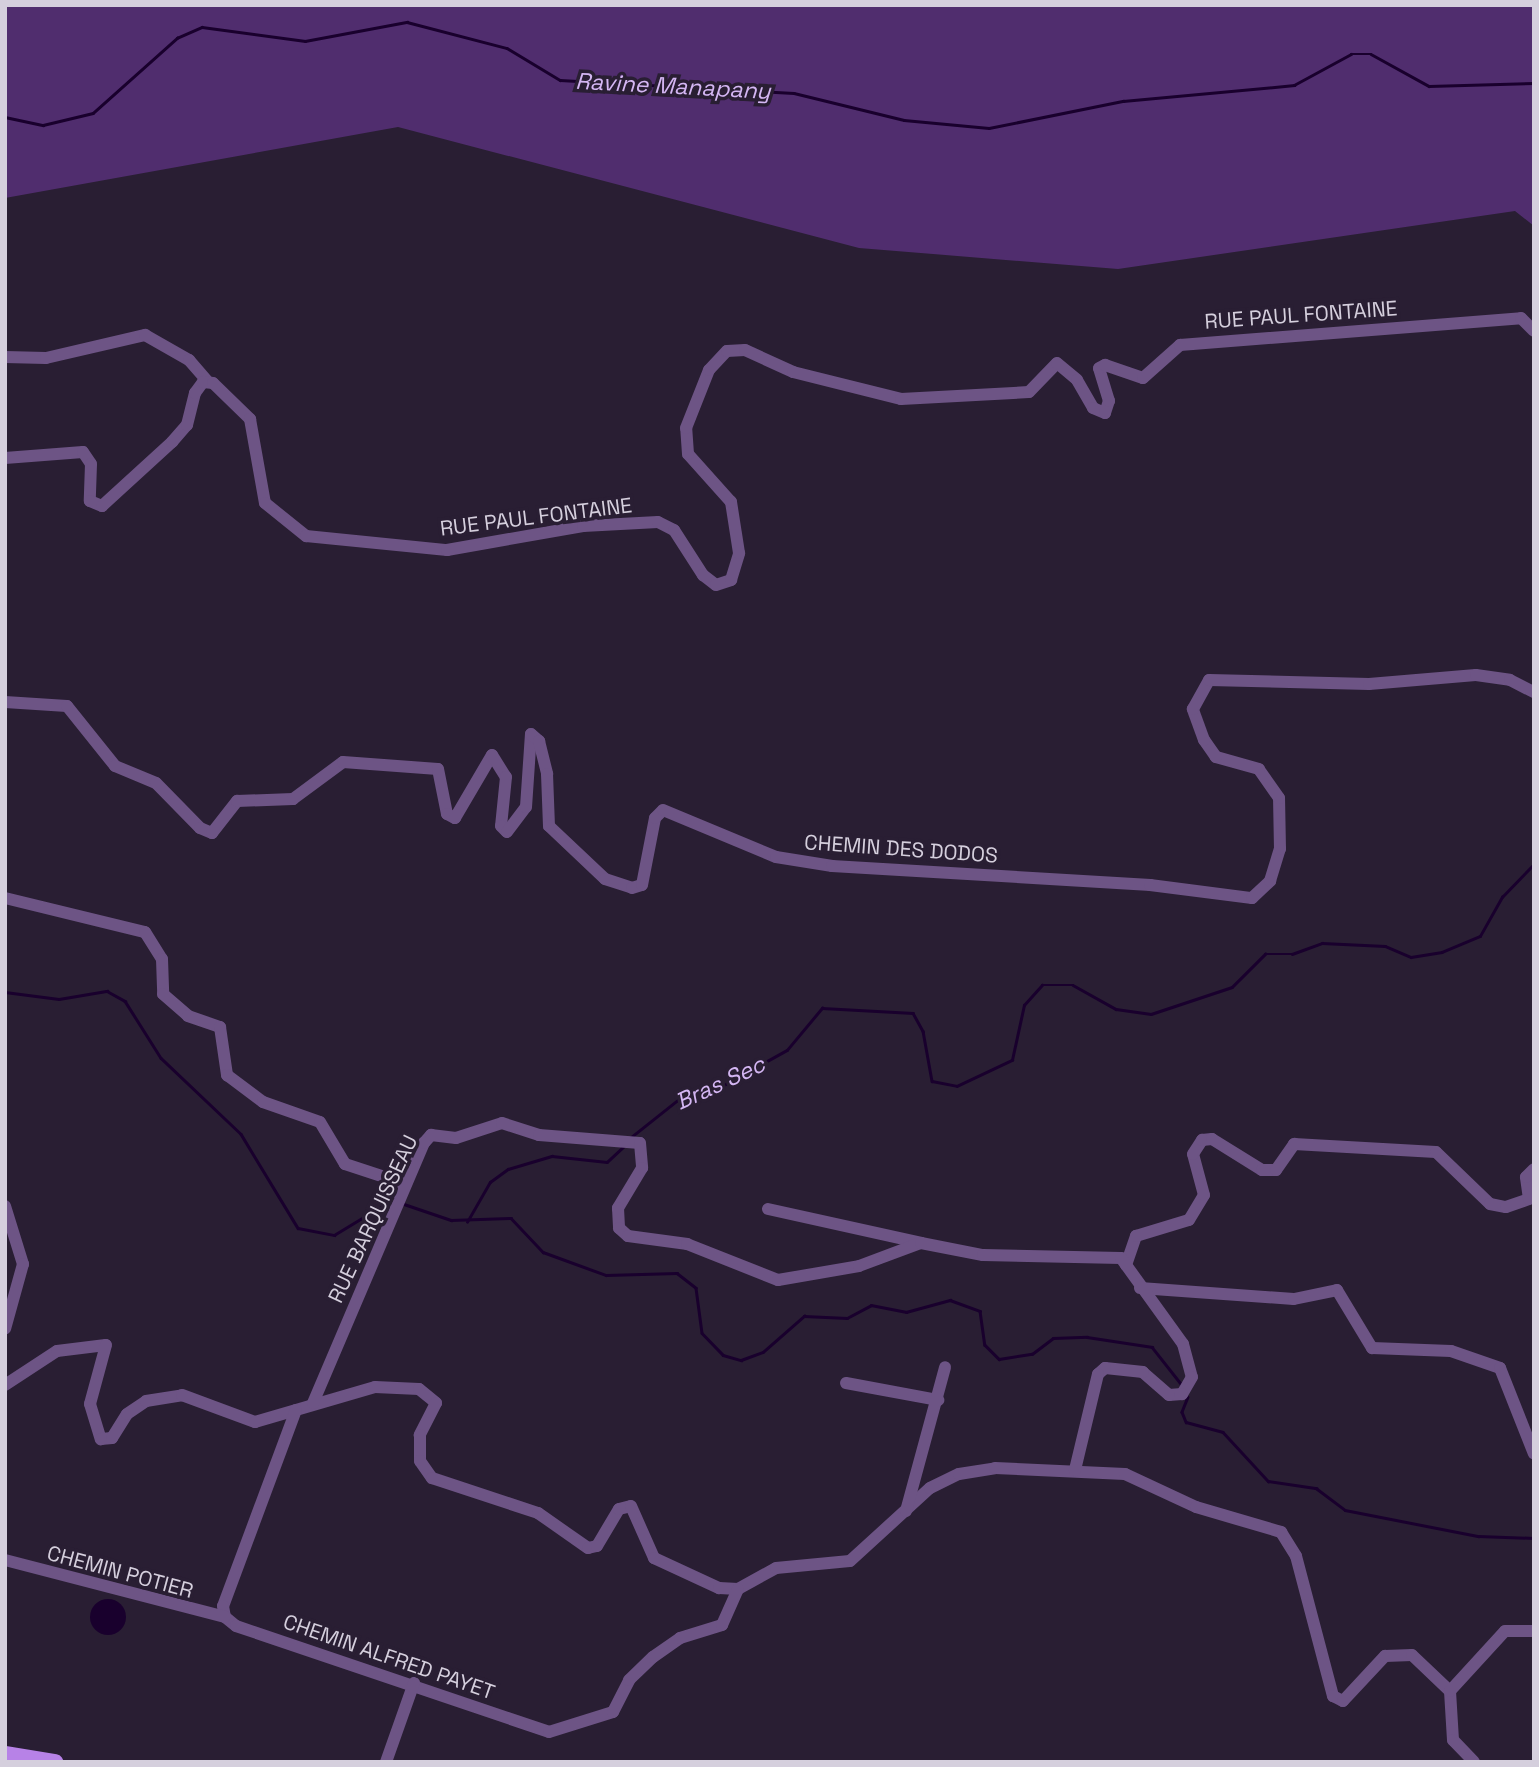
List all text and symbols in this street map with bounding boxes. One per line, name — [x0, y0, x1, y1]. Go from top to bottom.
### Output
water label: Ravine Manapany — [575, 67, 771, 105]
street label: RUE PAUL FONTAINE — [1203, 296, 1399, 334]
street label: RUE PAUL FONTAINE — [438, 493, 634, 541]
street label: CHEMIN DES DODOS — [803, 830, 999, 868]
water label: Bras Sec — [671, 1050, 769, 1116]
street label: RUE BARQUISSEAU — [323, 1131, 423, 1307]
street label: CHEMIN POTIER — [44, 1540, 196, 1604]
street label: CHEMIN ALFRED PAYET — [280, 1609, 498, 1705]

